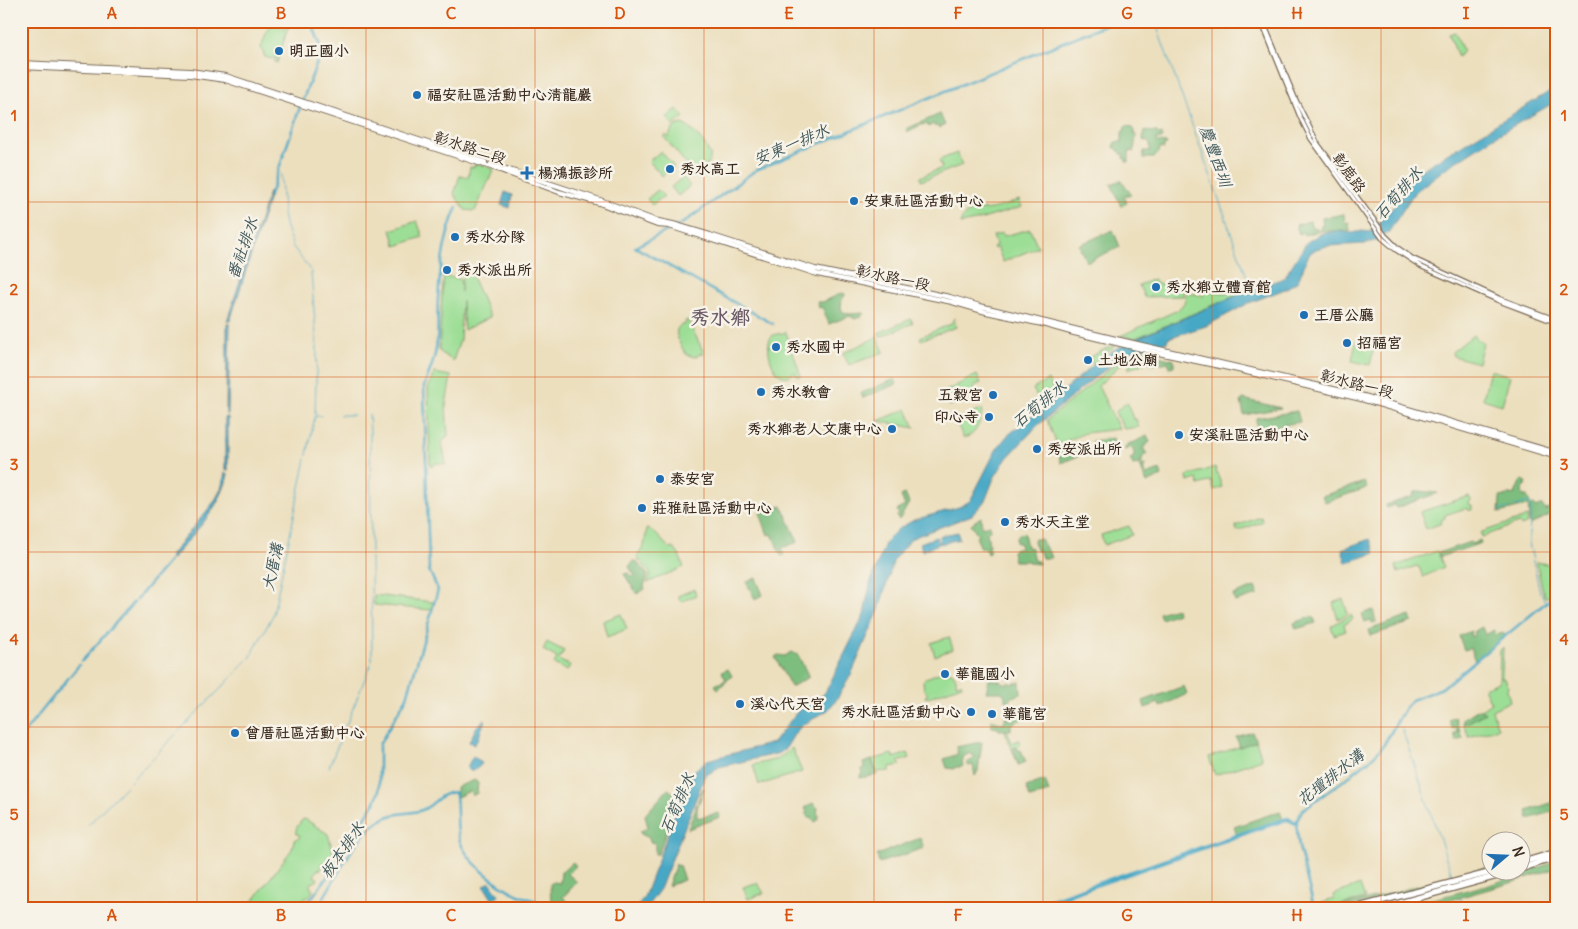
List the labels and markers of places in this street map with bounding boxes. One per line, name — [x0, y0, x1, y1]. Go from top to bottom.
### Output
place label: 明正國小 — [289, 41, 349, 60]
marker: 明正國小 — [273, 45, 285, 57]
place label: 福安社區活動中心清龍巖 — [427, 85, 592, 104]
marker: 福安社區活動中心清龍巖 — [411, 89, 423, 101]
place label: 秀水高工 — [680, 159, 740, 178]
place label: 楊鴻振診所 — [538, 163, 613, 182]
marker: 秀水高工 — [664, 163, 676, 175]
marker: 楊鴻振診所 — [520, 166, 534, 180]
place label: 安東社區活動中心 — [864, 191, 984, 210]
marker: 安東社區活動中心 — [848, 195, 860, 207]
place label: 秀水分隊 — [465, 227, 525, 246]
marker: 秀水分隊 — [449, 231, 461, 243]
place label: 秀水派出所 — [457, 260, 532, 279]
marker: 秀水派出所 — [441, 264, 453, 276]
place label: 秀水鄉立體育館 — [1166, 277, 1271, 296]
marker: 秀水鄉立體育館 — [1150, 281, 1162, 293]
place label: 王厝公廳 — [1314, 305, 1374, 324]
marker: 王厝公廳 — [1298, 309, 1310, 321]
place label: 招福宮 — [1357, 333, 1402, 352]
place label: 秀水國中 — [786, 337, 846, 356]
marker: 招福宮 — [1341, 337, 1353, 349]
marker: 秀水國中 — [770, 341, 782, 353]
place label: 土地公廟 — [1098, 350, 1158, 369]
marker: 土地公廟 — [1082, 354, 1094, 366]
place label: 秀水教會 — [771, 382, 831, 401]
place label: 五穀宮 — [938, 385, 983, 404]
marker: 秀水教會 — [755, 386, 767, 398]
marker: 五穀宮 — [987, 389, 999, 401]
place label: 印心寺 — [934, 407, 979, 426]
marker: 印心寺 — [983, 411, 995, 423]
place label: 秀水鄉老人文康中心 — [747, 419, 882, 438]
marker: 秀水鄉老人文康中心 — [886, 423, 898, 435]
place label: 安溪社區活動中心 — [1189, 425, 1309, 444]
marker: 安溪社區活動中心 — [1173, 429, 1185, 441]
place label: 秀安派出所 — [1047, 439, 1122, 458]
marker: 秀安派出所 — [1031, 443, 1043, 455]
place label: 泰安宮 — [670, 469, 715, 488]
marker: 泰安宮 — [654, 473, 666, 485]
place label: 莊雅社區活動中心 — [652, 498, 772, 517]
marker: 莊雅社區活動中心 — [636, 502, 648, 514]
place label: 秀水天主堂 — [1015, 512, 1090, 531]
marker: 秀水天主堂 — [999, 516, 1011, 528]
place label: 華龍國小 — [955, 664, 1015, 683]
marker: 華龍國小 — [939, 668, 951, 680]
place label: 溪心代天宮 — [750, 694, 825, 713]
marker: 溪心代天宮 — [734, 698, 746, 710]
place label: 秀水社區活動中心 — [841, 702, 961, 721]
place label: 華龍宮 — [1002, 704, 1047, 723]
marker: 秀水社區活動中心 — [965, 706, 977, 718]
marker: 華龍宮 — [986, 708, 998, 720]
place label: 曾厝社區活動中心 — [245, 723, 365, 742]
marker: 曾厝社區活動中心 — [229, 727, 241, 739]

